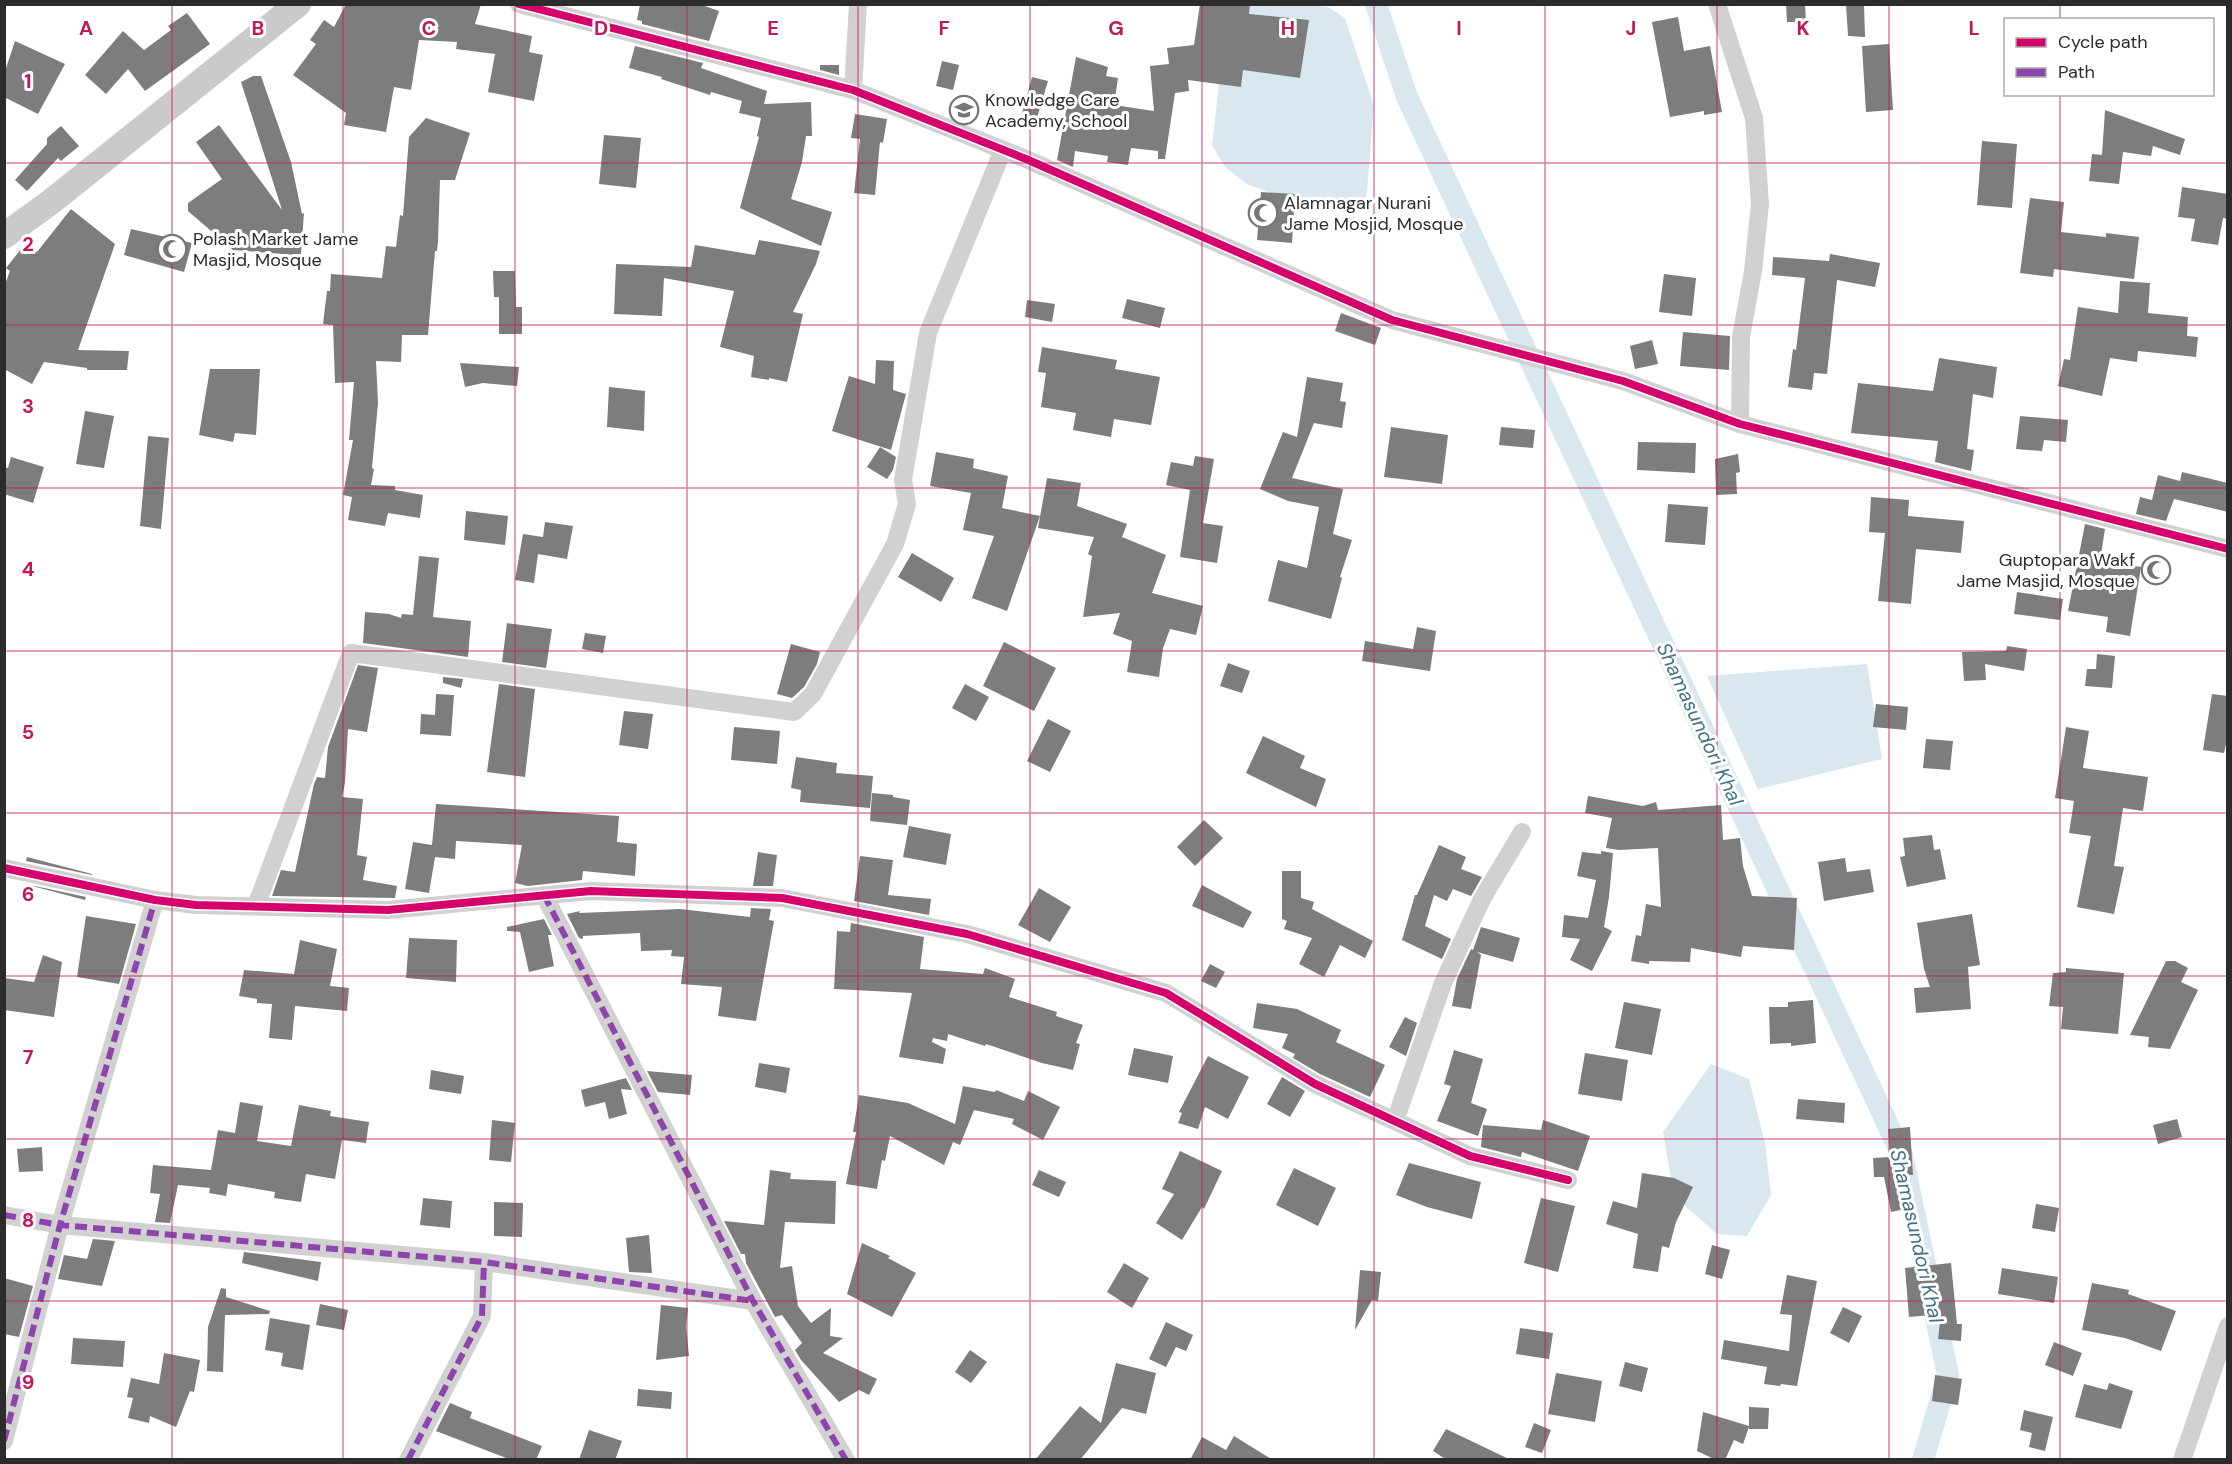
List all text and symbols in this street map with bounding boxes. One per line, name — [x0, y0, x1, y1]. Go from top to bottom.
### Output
text: A — [79, 15, 93, 41]
text: B — [252, 15, 264, 41]
text: C — [422, 15, 436, 41]
text: D — [594, 15, 608, 41]
text: E — [767, 15, 779, 41]
text: F — [938, 15, 950, 41]
text: G — [1108, 15, 1124, 41]
text: H — [1281, 15, 1295, 41]
text: I — [1456, 15, 1462, 41]
text: J — [1626, 15, 1636, 41]
text: K — [1796, 15, 1810, 41]
text: L — [1968, 15, 1980, 41]
legend — [2004, 18, 2214, 96]
text: Cycle path — [2058, 30, 2148, 54]
text: Path — [2058, 60, 2095, 84]
text: 1 — [24, 68, 32, 94]
place label: Knowledge Care Academy, School — [985, 88, 1127, 133]
school or university icon: Knowledge Care Academy, School — [948, 94, 980, 126]
place label: Alamnagar Nurani Jame Mosjid, Mosque — [1284, 191, 1463, 236]
mosque icon: Alamnagar Nurani Jame Mosjid, Mosque — [1247, 197, 1279, 229]
place label: Polash Market Jame Masjid, Mosque — [193, 227, 358, 272]
text: 2 — [22, 231, 34, 257]
mosque icon: Polash Market Jame Masjid, Mosque — [156, 233, 188, 265]
text: 3 — [22, 393, 34, 419]
place label: Guptopara Wakf Jame Masjid, Mosque — [1956, 548, 2135, 593]
mosque icon: Guptopara Wakf Jame Masjid, Mosque — [2140, 554, 2172, 586]
text: 4 — [22, 556, 35, 582]
water label: Shamasundori Khal — [1651, 638, 1749, 810]
text: 5 — [22, 719, 34, 745]
text: 6 — [22, 881, 34, 907]
text: 7 — [23, 1044, 34, 1070]
water label: Shamasundori Khal — [1884, 1147, 1950, 1326]
text: 8 — [22, 1207, 34, 1233]
text: 9 — [22, 1369, 34, 1395]

